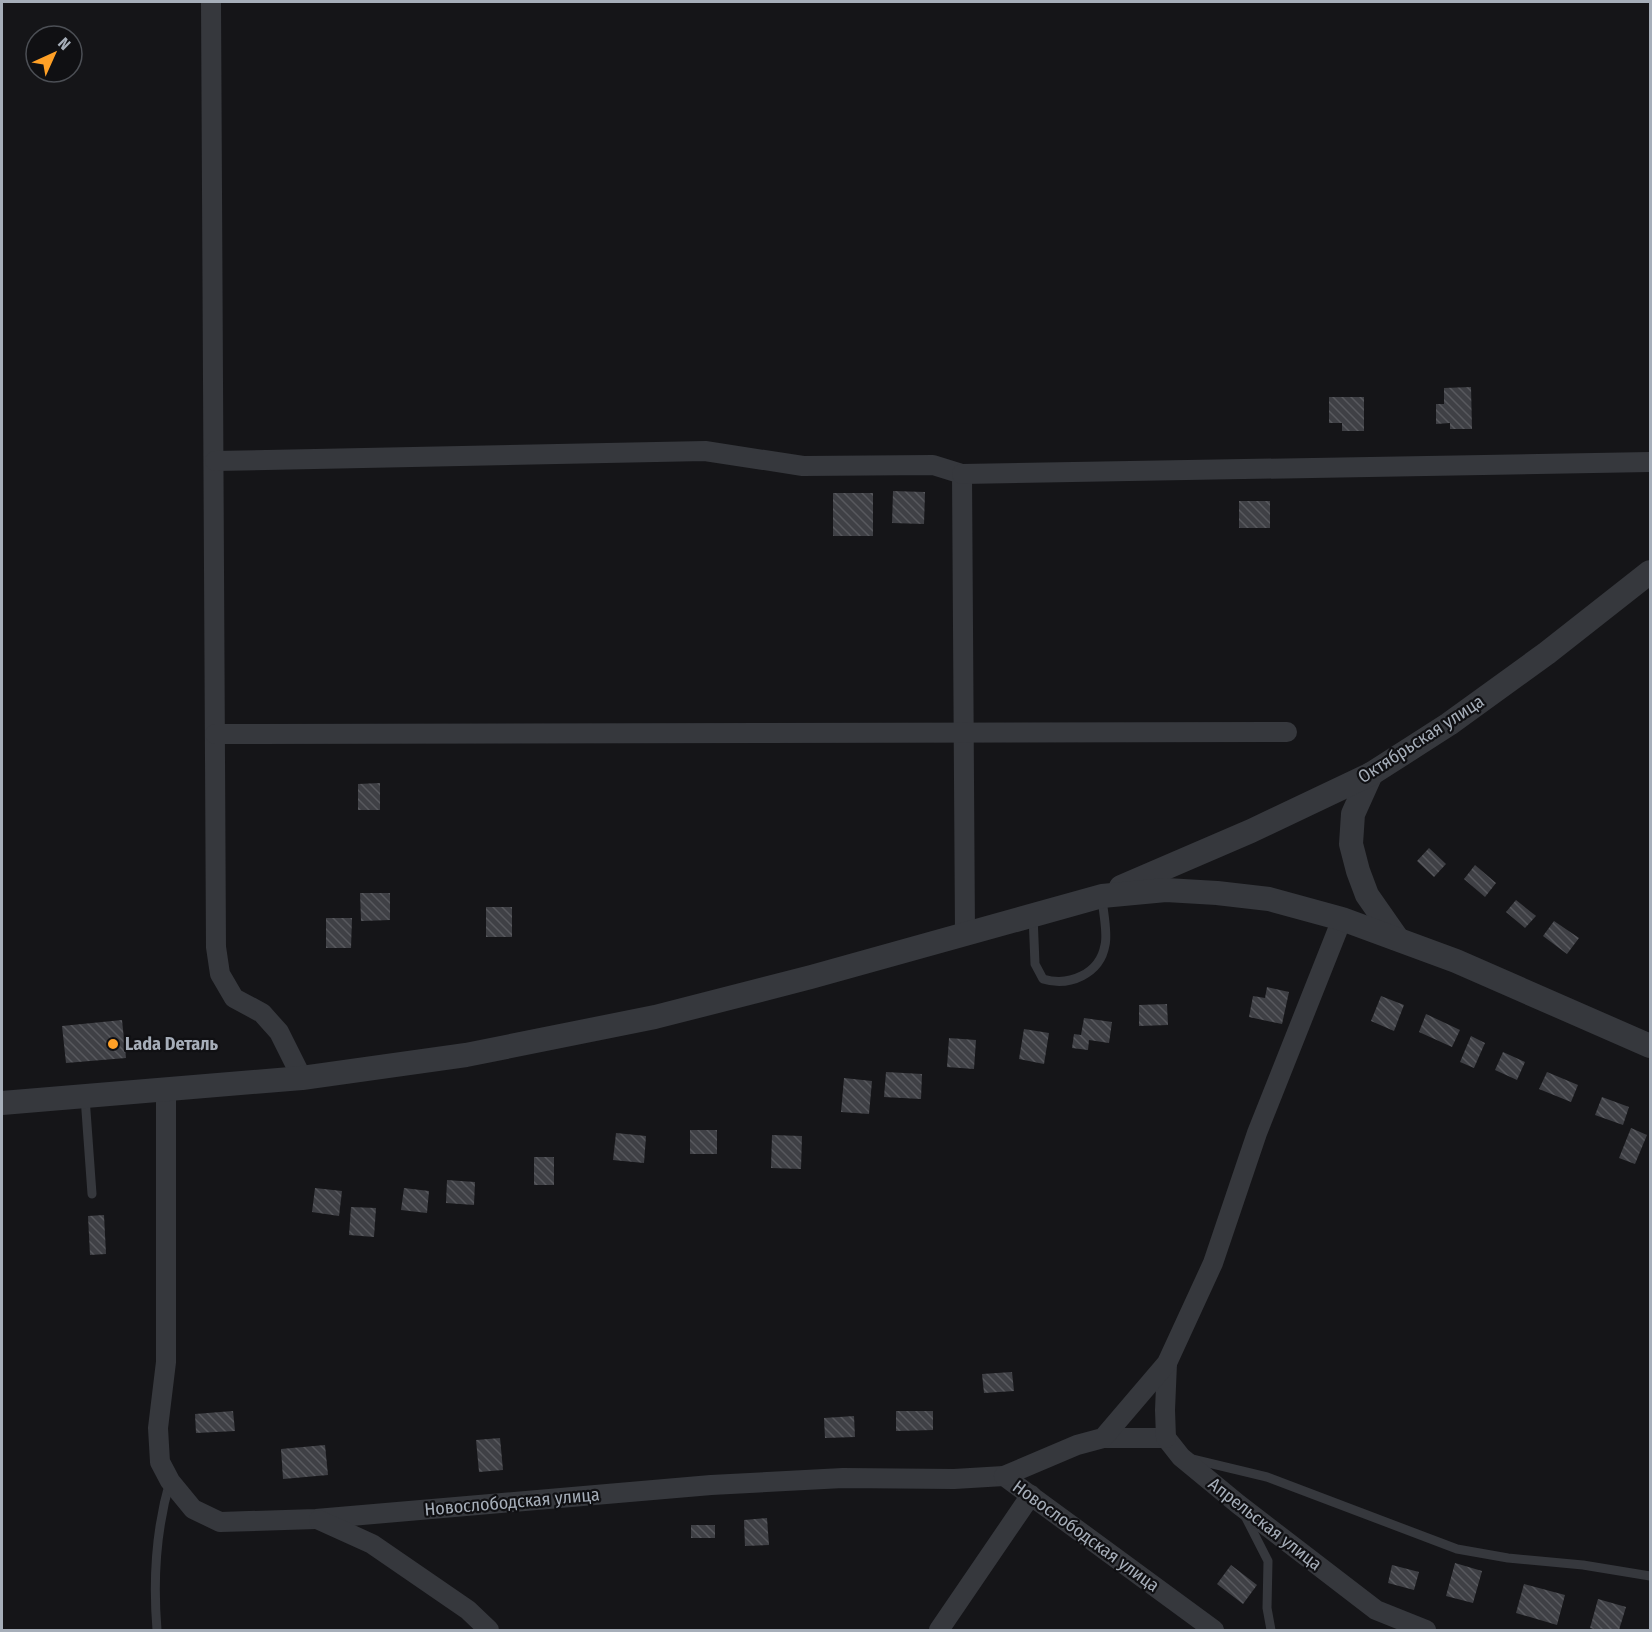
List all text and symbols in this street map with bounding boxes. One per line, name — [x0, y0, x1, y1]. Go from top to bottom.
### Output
north arrow — [24, 24, 84, 84]
text: N — [54, 34, 74, 54]
street label: Октябрьская улица — [1354, 690, 1488, 788]
place label: Lada Dеталь — [125, 1033, 219, 1055]
marker: Lada Dеталь — [106, 1037, 120, 1051]
street label: Апрельская улица — [1204, 1473, 1326, 1575]
street label: Новослободская улица — [1008, 1475, 1164, 1597]
street label: Новослободская улица — [423, 1483, 601, 1521]

